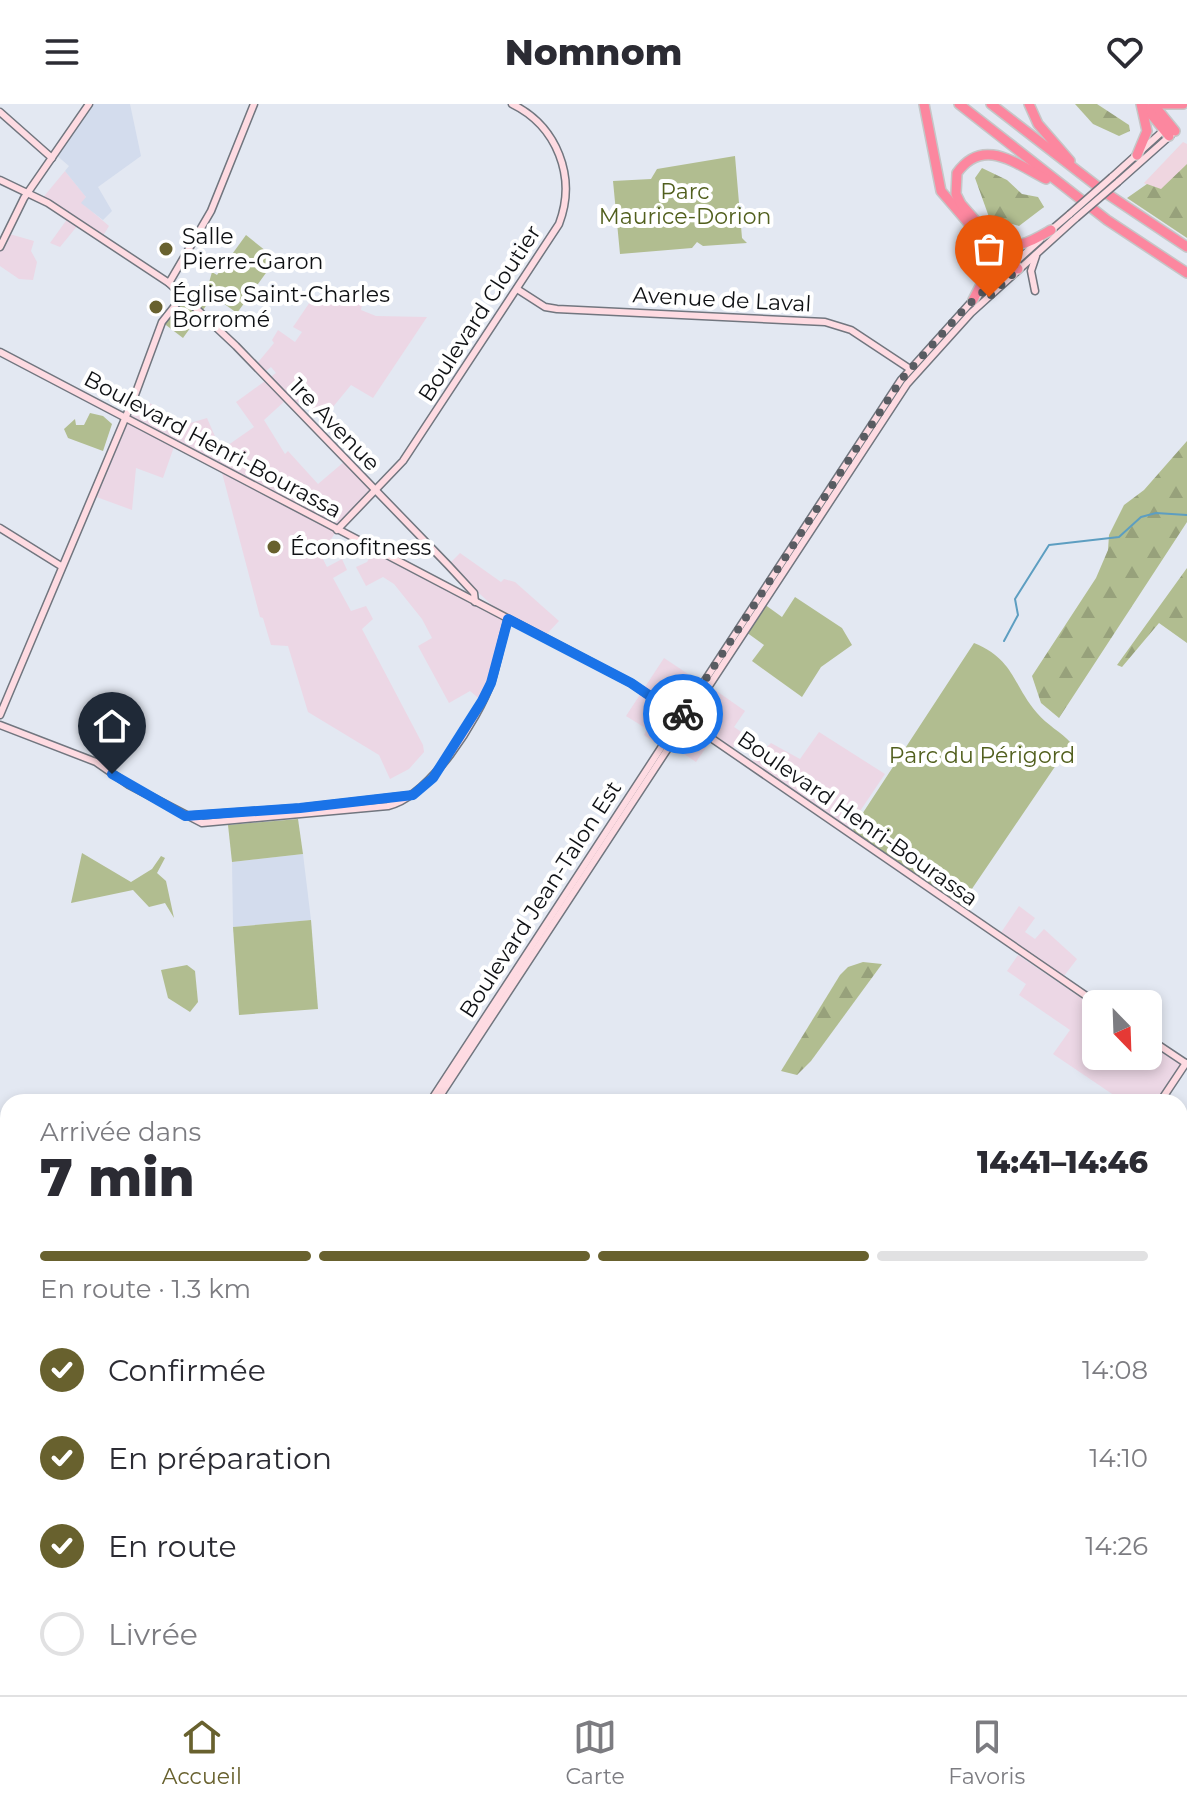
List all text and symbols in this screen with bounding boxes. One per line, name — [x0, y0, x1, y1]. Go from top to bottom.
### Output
icon: menu — [40, 30, 84, 74]
text: Nomnom — [505, 30, 682, 74]
icon: heart — [1103, 30, 1147, 74]
park label: Parc Maurice-Dorion — [599, 178, 771, 230]
pin — [955, 215, 1023, 297]
street label: Boulevard Cloutier — [412, 220, 547, 407]
place label: Salle Pierre-Garon — [182, 223, 323, 275]
icon: bag — [967, 227, 1011, 271]
marker: Salle Pierre-Garon — [157, 240, 175, 258]
place label: Église Saint-Charles Borromé — [172, 281, 390, 333]
street label: Avenue de Laval — [632, 281, 812, 318]
marker: Église Saint-Charles Borromé — [147, 298, 165, 316]
street label: Boulevard Henri-Bourassa — [80, 365, 346, 524]
street label: 1re Avenue — [284, 372, 386, 476]
place label: Éconofitness — [290, 534, 431, 561]
marker: Éconofitness — [265, 538, 283, 556]
courier — [643, 674, 723, 754]
pin — [78, 692, 146, 774]
icon: bike — [661, 692, 705, 736]
icon: home — [90, 704, 134, 748]
street label: Boulevard Henri-Bourassa — [732, 725, 983, 912]
park label: Parc du Périgord — [889, 742, 1075, 769]
street label: Boulevard Jean-Talon Est — [454, 776, 627, 1023]
north arrow — [1082, 990, 1162, 1070]
map controls — [1082, 990, 1162, 1070]
text: Arrivée dans — [40, 1116, 201, 1148]
text: 14:41–14:46 — [977, 1144, 1148, 1181]
text: 7 min — [40, 1146, 195, 1209]
text: En route · 1.3 km — [40, 1273, 251, 1305]
icon: check — [40, 1348, 84, 1392]
text: Confirmée — [108, 1352, 266, 1389]
text: 14:08 — [1082, 1354, 1148, 1386]
icon: check — [40, 1436, 84, 1480]
text: En préparation — [108, 1440, 332, 1477]
text: 14:10 — [1089, 1442, 1148, 1474]
icon: check — [40, 1524, 84, 1568]
text: En route — [108, 1528, 237, 1565]
text: 14:26 — [1085, 1530, 1148, 1562]
text: Livrée — [108, 1616, 198, 1653]
tab: Accueil — [162, 1715, 242, 1790]
tab: Carte — [565, 1715, 625, 1790]
tab: Favoris — [948, 1715, 1025, 1790]

